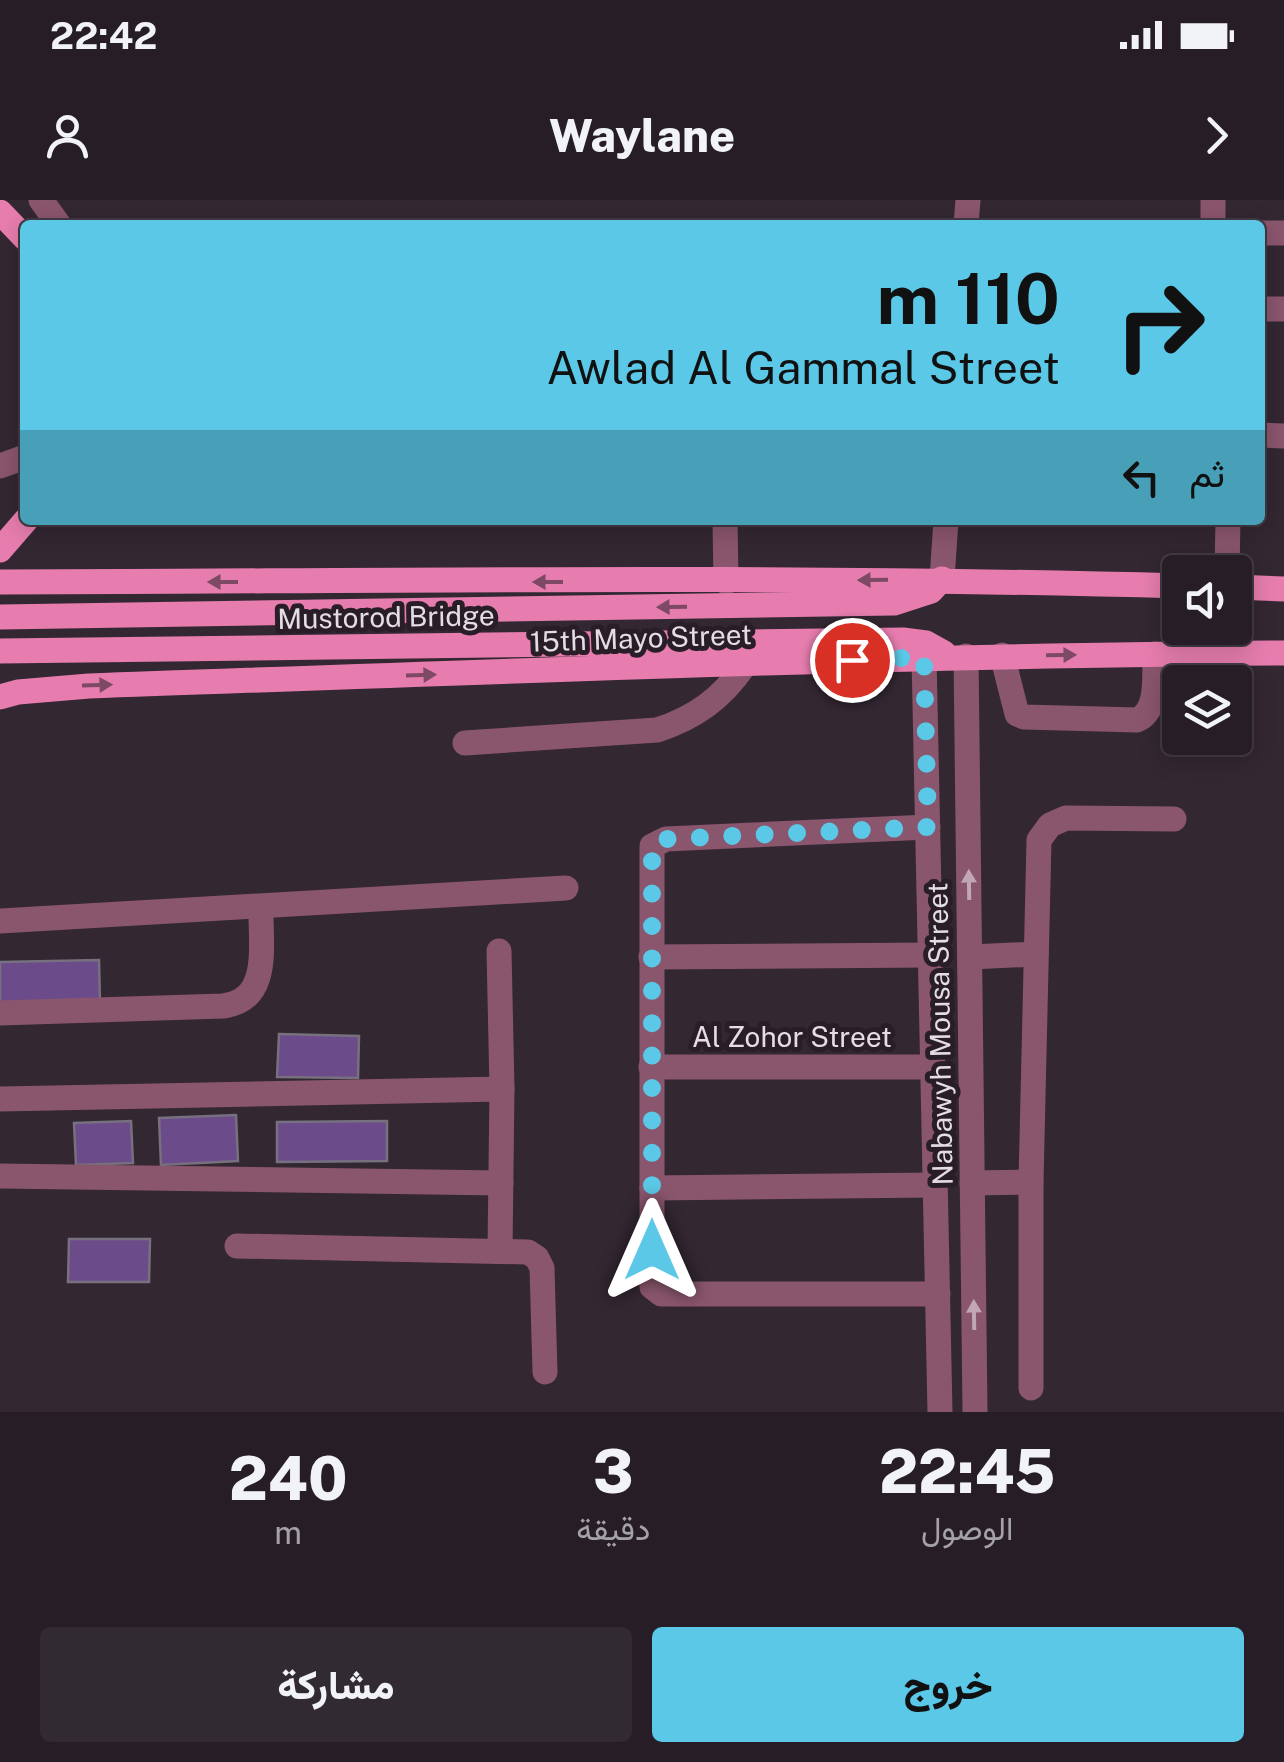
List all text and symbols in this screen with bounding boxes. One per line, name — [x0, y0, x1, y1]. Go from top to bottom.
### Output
text: 22:42 — [50, 13, 157, 58]
icon: person — [40, 108, 95, 163]
icon: forward — [1189, 108, 1244, 163]
text: Waylane — [549, 109, 735, 162]
text: 110 m — [876, 257, 1060, 340]
icon: right — [1095, 260, 1225, 390]
text: Awlad Al Gammal Street — [547, 341, 1060, 394]
icon: left — [1114, 450, 1169, 505]
text: ثم — [1189, 451, 1225, 496]
map controls — [1162, 555, 1252, 755]
button: sound — [1162, 555, 1252, 645]
one-way arrow — [856, 573, 888, 589]
one-way arrow — [206, 574, 238, 590]
one-way arrow — [531, 574, 563, 590]
street label: Mustorod Bridge — [277, 598, 495, 635]
one-way arrow — [655, 599, 687, 615]
street label: 15th Mayo Street — [530, 617, 752, 658]
pin — [810, 618, 895, 703]
icon: arrive — [825, 633, 880, 688]
one-way arrow — [1046, 647, 1078, 663]
button: layers — [1162, 665, 1252, 755]
one-way arrow — [406, 666, 438, 682]
one-way arrow — [81, 677, 113, 693]
one-way arrow — [960, 868, 976, 900]
street label: Nabawyh Mousa Street — [920, 882, 959, 1186]
street label: Al Zohor Street — [692, 1020, 892, 1053]
position arrow — [600, 1198, 704, 1302]
one-way arrow — [966, 1298, 982, 1330]
text: 3 — [593, 1436, 634, 1507]
text: 22:45 — [879, 1436, 1055, 1507]
text: 240 — [229, 1443, 348, 1514]
text: دقيقة — [576, 1510, 650, 1547]
text: الوصول — [921, 1510, 1013, 1547]
text: m — [274, 1514, 302, 1551]
button: مشاركة — [40, 1627, 632, 1742]
button: خروج — [652, 1627, 1244, 1742]

